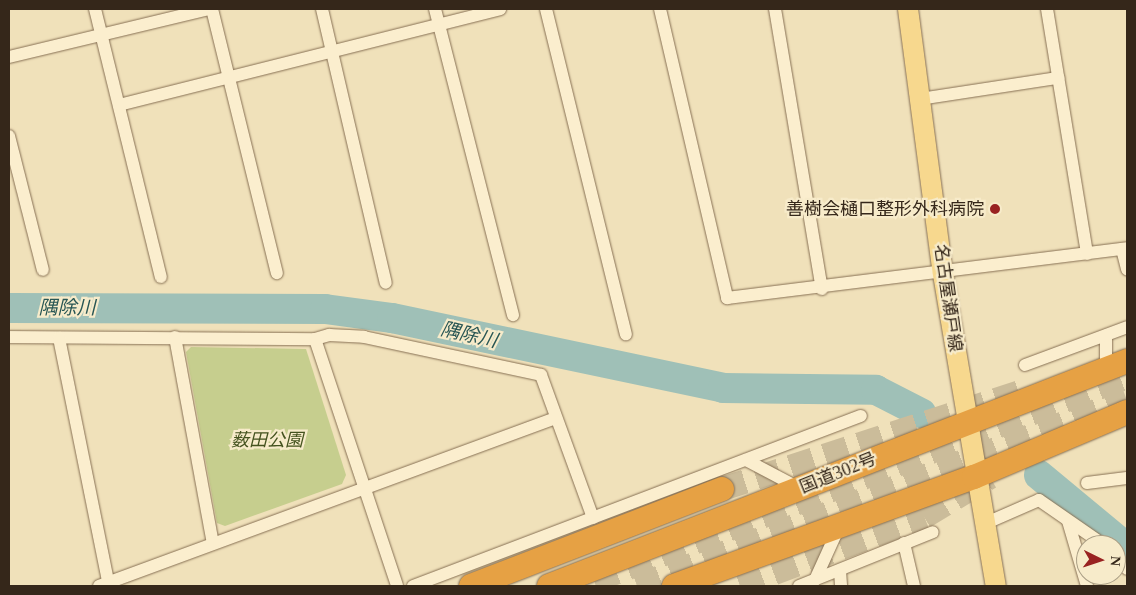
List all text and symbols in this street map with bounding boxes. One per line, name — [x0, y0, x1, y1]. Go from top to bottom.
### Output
place label: 善樹会樋口整形外科病院 — [786, 198, 984, 220]
marker: 善樹会樋口整形外科病院 — [988, 202, 1002, 216]
street label: 名古屋瀬戸線 — [930, 243, 966, 353]
water label: 隅除川 — [39, 297, 95, 319]
water label: 隅除川 — [439, 317, 499, 353]
park label: 薮田公園 — [231, 429, 303, 451]
street label: 国道302号 — [796, 448, 880, 498]
north arrow — [1076, 535, 1126, 585]
text: N — [1108, 555, 1123, 567]

